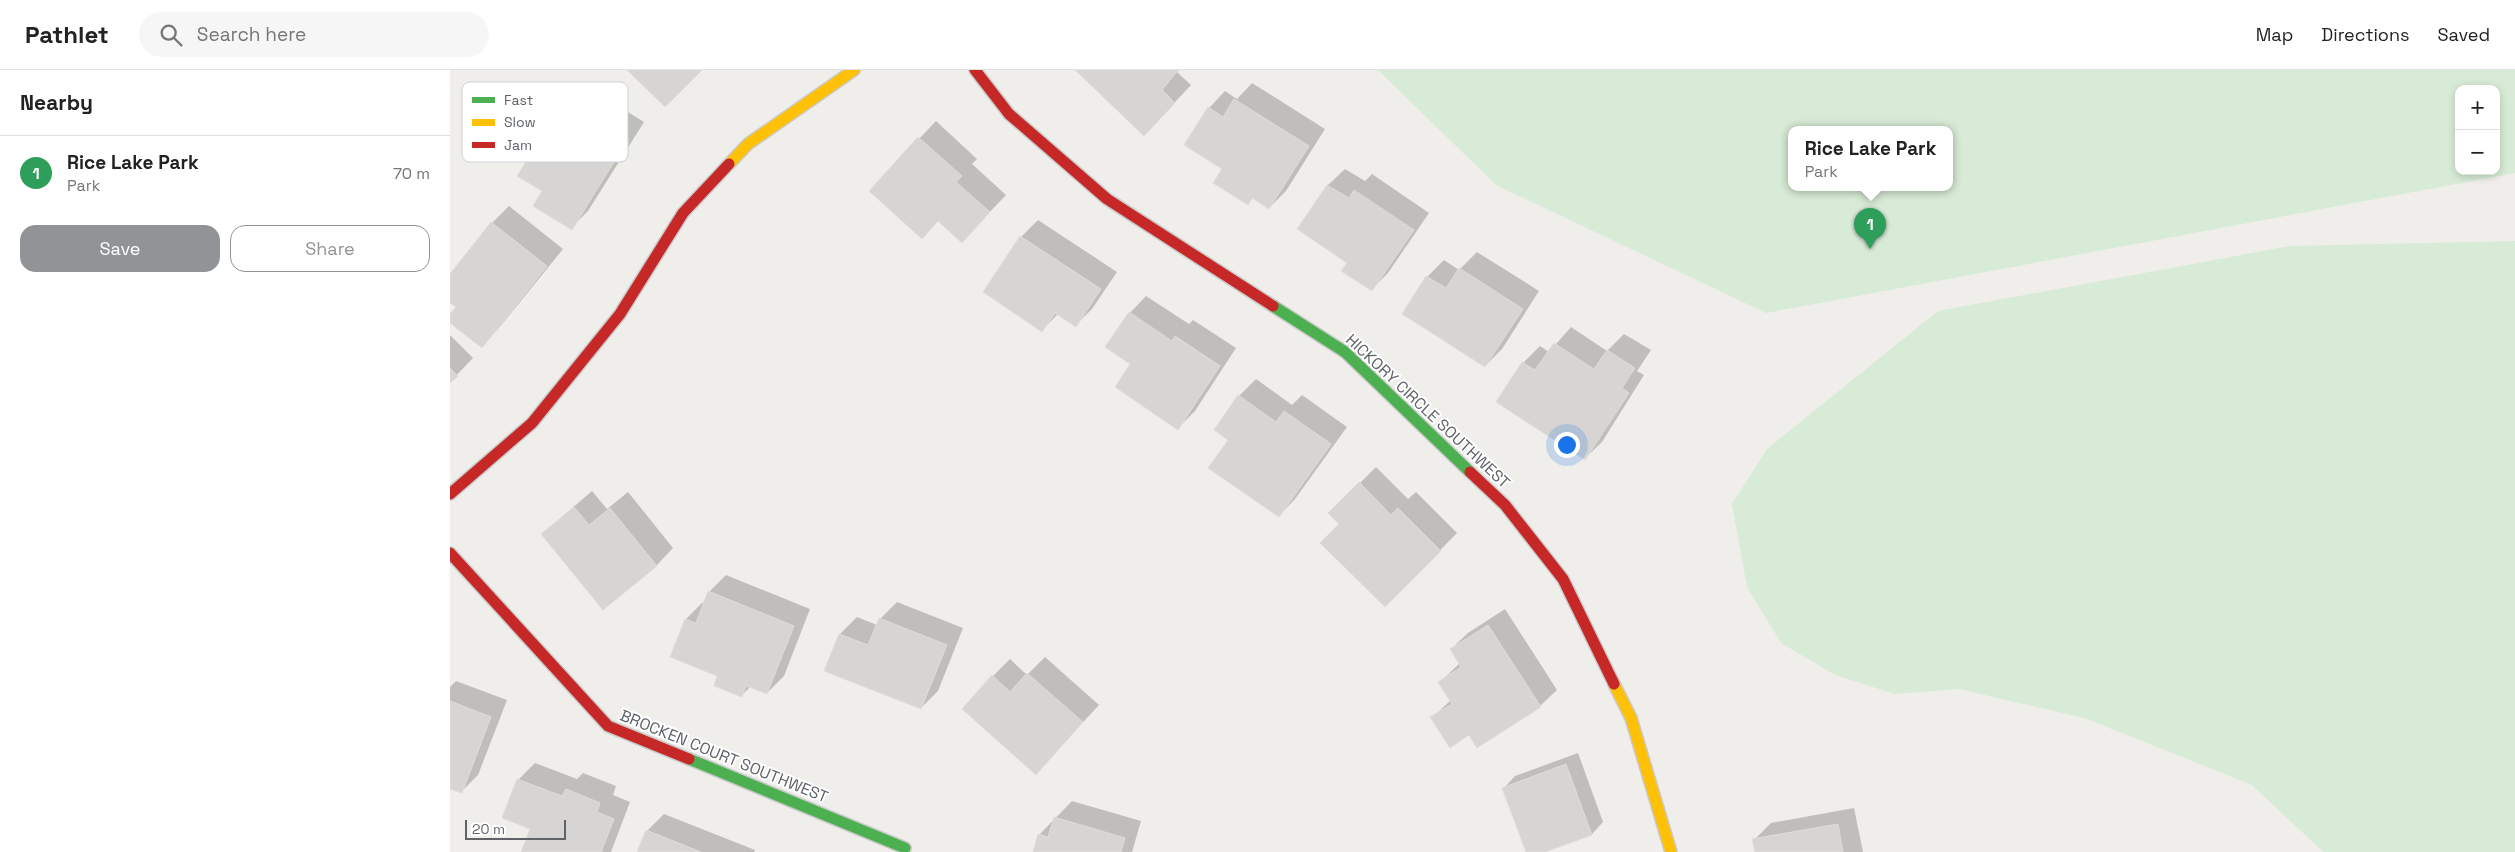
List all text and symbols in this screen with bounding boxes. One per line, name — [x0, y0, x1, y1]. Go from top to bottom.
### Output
search box — [139, 12, 489, 57]
text: Pathlet — [25, 19, 109, 50]
icon: search — [157, 21, 185, 49]
text: Search here — [197, 22, 306, 47]
text: Map — [2256, 23, 2293, 46]
text: Directions — [2321, 23, 2410, 46]
text: Saved — [2438, 23, 2490, 46]
legend — [462, 82, 628, 162]
map controls — [2455, 85, 2500, 175]
button: + — [2455, 85, 2500, 130]
text: Nearby — [20, 89, 93, 116]
text: Fast — [504, 91, 533, 109]
text: Slow — [504, 113, 536, 131]
popup — [1788, 126, 1953, 191]
button: − — [2455, 130, 2500, 175]
text: Jam — [504, 136, 532, 154]
text: Rice Lake Park — [1805, 136, 1936, 161]
text: Rice Lake Park — [67, 150, 199, 175]
text: Park — [1805, 161, 1838, 182]
text: 1 — [32, 163, 40, 184]
text: 70 m — [393, 163, 430, 184]
text: Park — [67, 175, 100, 196]
pin: 1 — [1854, 208, 1886, 249]
button: Save — [20, 225, 220, 272]
button: Share — [230, 225, 430, 272]
street label: HICKORY CIRCLE SOUTHWEST — [1341, 329, 1515, 493]
your location — [1554, 432, 1580, 458]
street label: BROCKEN COURT SOUTHWEST — [617, 705, 831, 807]
scale bar — [465, 817, 566, 840]
text: 20 m — [472, 820, 505, 838]

